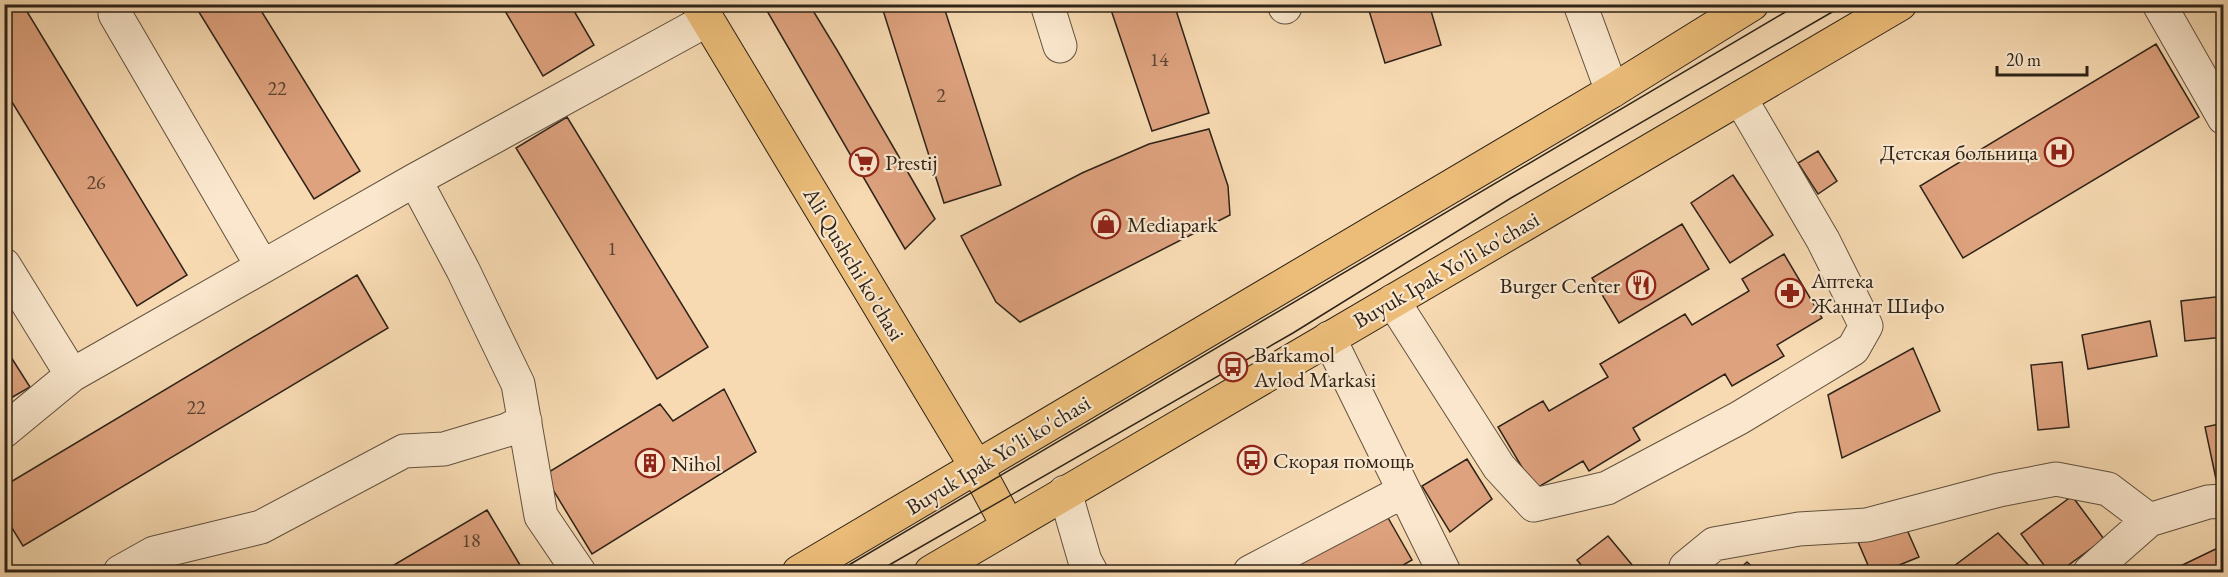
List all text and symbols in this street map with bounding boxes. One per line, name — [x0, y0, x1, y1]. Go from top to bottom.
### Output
scale bar — [1997, 39, 2087, 77]
house number: 14 — [1149, 46, 1169, 72]
text: 20 m — [2006, 48, 2041, 71]
house number: 22 — [267, 75, 287, 101]
house number: 2 — [936, 82, 946, 108]
hospital icon: Детская больница — [2043, 136, 2075, 168]
place label: Детская больница — [1880, 138, 2038, 167]
supermarket icon: Prestij — [848, 146, 880, 178]
place label: Prestij — [885, 148, 937, 177]
house number: 26 — [86, 169, 106, 195]
street label: Ali Qushchi ko'chasi — [796, 181, 911, 346]
street label: Buyuk Ipak Yo'li ko'chasi — [1348, 205, 1544, 335]
shop icon: Mediapark — [1090, 208, 1122, 240]
place label: Mediapark — [1127, 210, 1218, 239]
house number: 1 — [607, 235, 617, 261]
place label: Аптека Жаннат Шифо — [1810, 266, 1945, 320]
restaurant icon: Burger Center — [1625, 269, 1657, 301]
place label: Burger Center — [1500, 271, 1621, 300]
pharmacy icon: Аптека Жаннат Шифо — [1774, 277, 1806, 309]
place label: Barkamol Avlod Markasi — [1253, 340, 1376, 394]
bus stop icon: Barkamol Avlod Markasi — [1217, 351, 1249, 383]
street label: Buyuk Ipak Yo'li ko'chasi — [900, 388, 1096, 522]
house number: 22 — [186, 394, 206, 420]
bus stop icon: Скорая помощь — [1236, 444, 1268, 476]
place label: Скорая помощь — [1273, 446, 1414, 475]
building icon: Nihol — [634, 447, 666, 479]
place label: Nihol — [671, 449, 721, 478]
house number: 18 — [461, 527, 481, 553]

